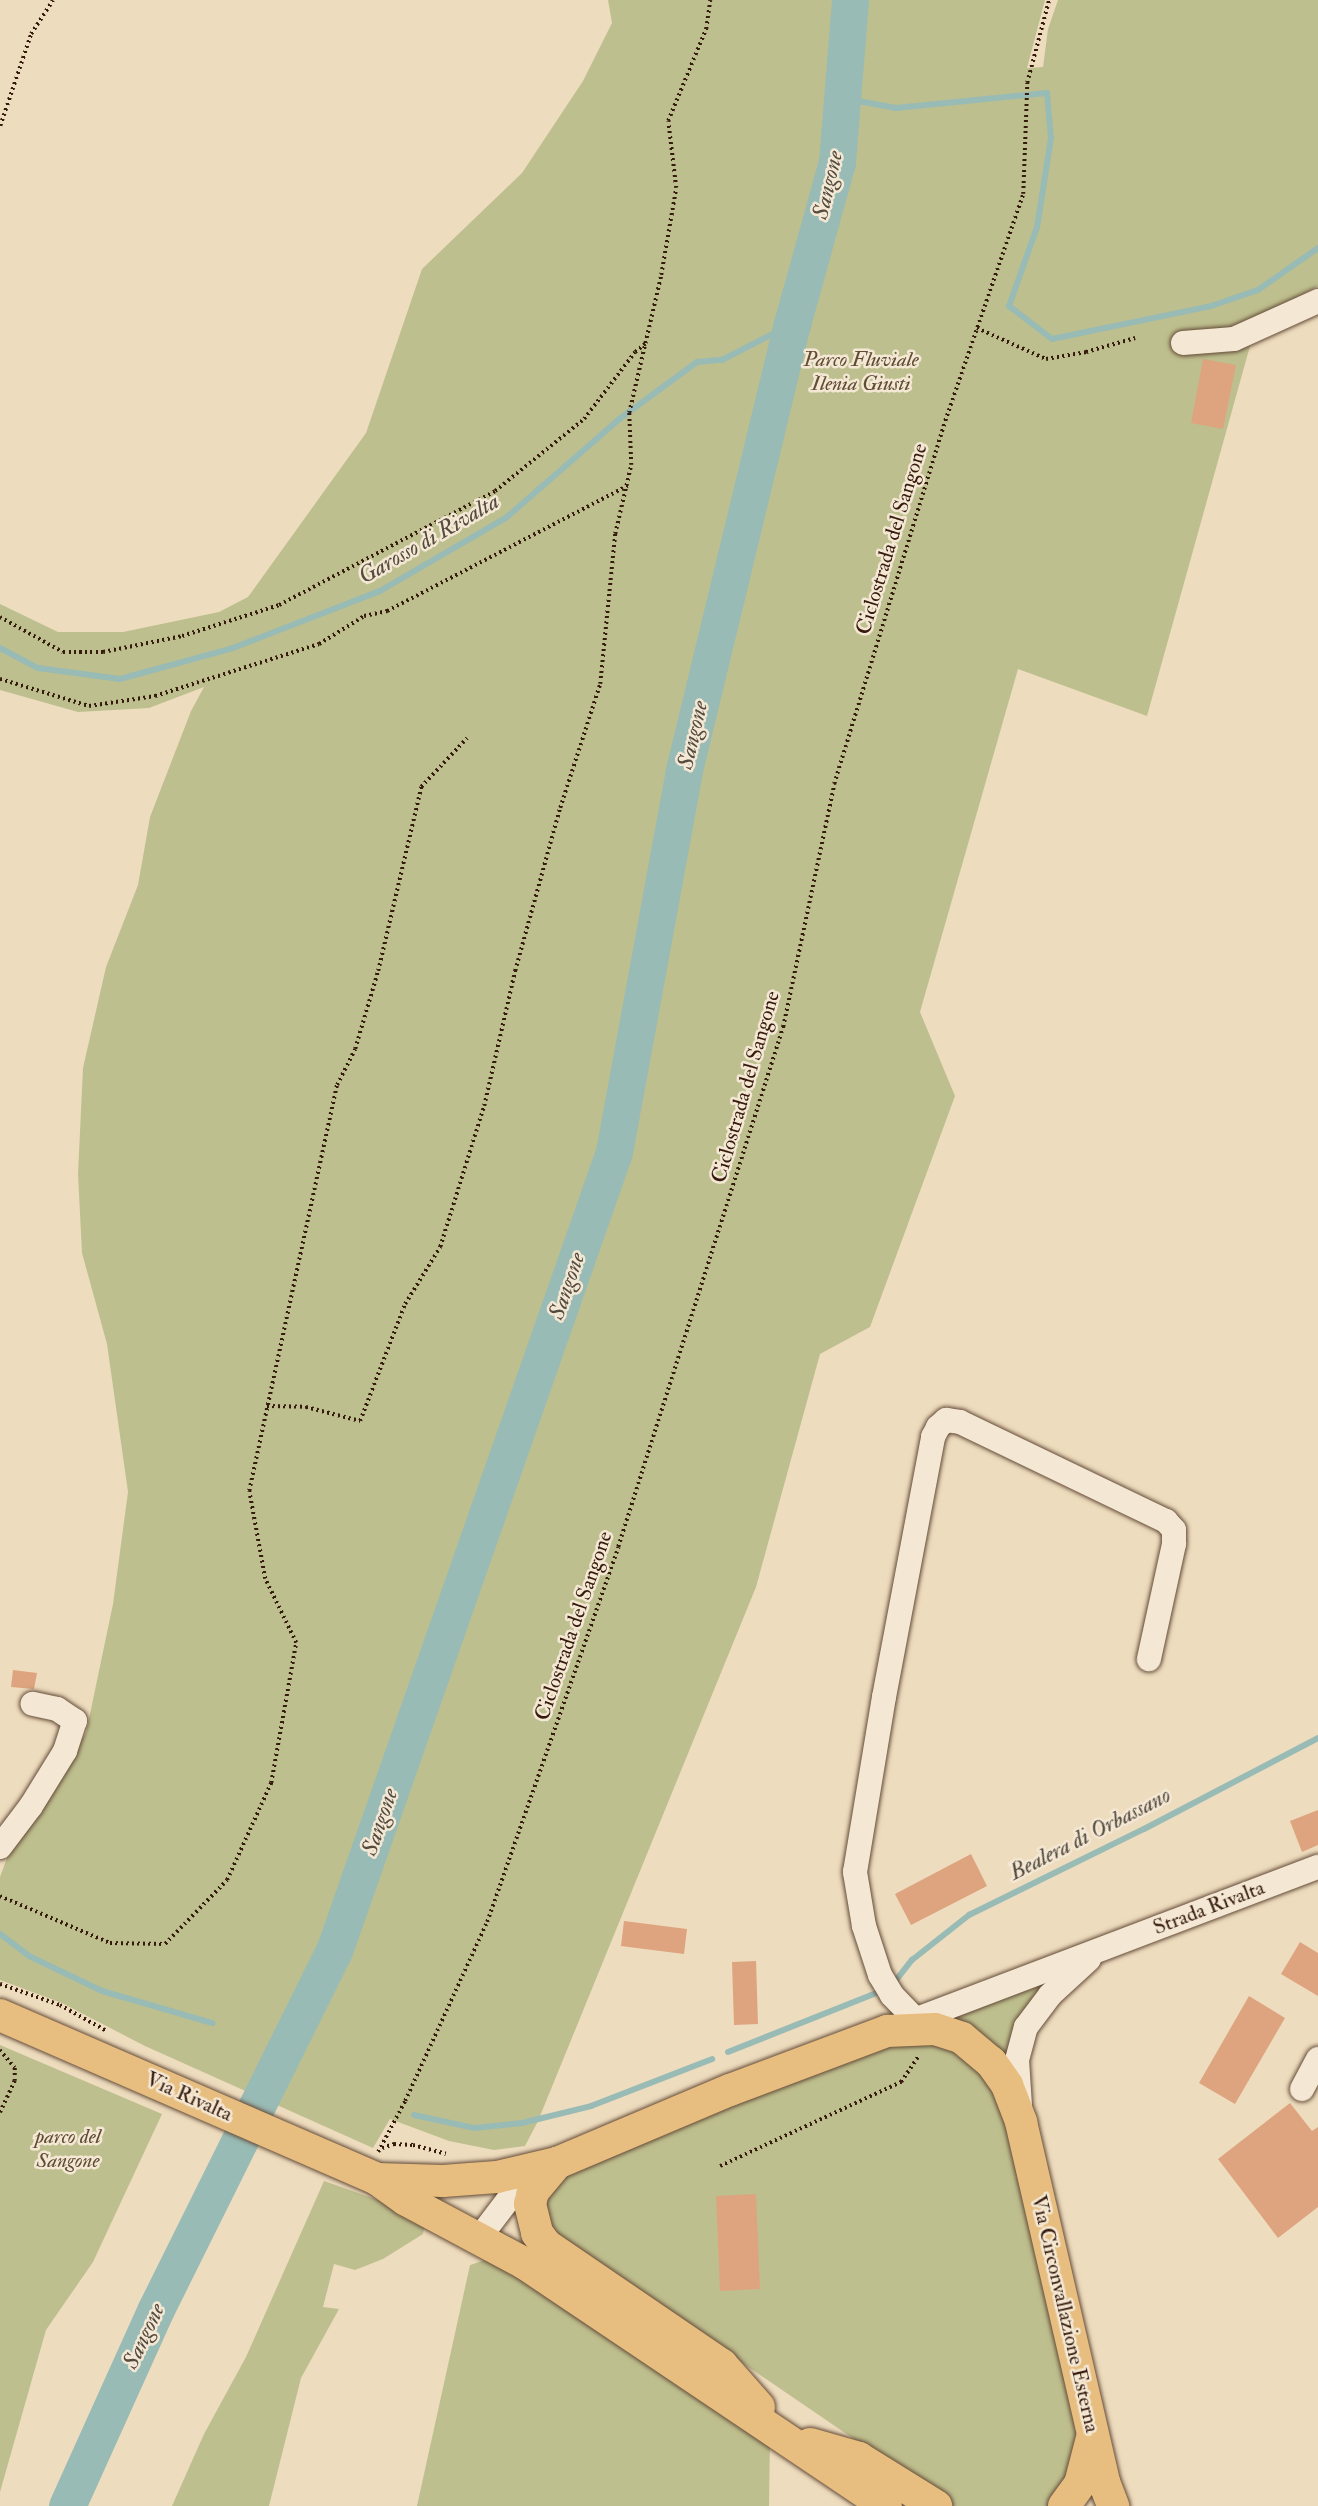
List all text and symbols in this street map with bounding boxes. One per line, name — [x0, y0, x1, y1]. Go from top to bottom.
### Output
water label: Sangone — [807, 148, 849, 222]
park label: Parco Fluviale Ilenia Giusti — [803, 347, 919, 397]
street label: Ciclostrada del Sangone — [851, 440, 933, 638]
water label: Garosso di Rivalta — [354, 488, 504, 590]
water label: Sangone — [672, 698, 714, 772]
street label: Ciclostrada del Sangone — [707, 988, 785, 1186]
water label: Sangone — [543, 1249, 591, 1323]
street label: Ciclostrada del Sangone — [530, 1528, 618, 1724]
water label: Bealera di Orbassano — [1005, 1781, 1175, 1887]
water label: Sangone — [356, 1785, 404, 1859]
street label: Strada Rivalta — [1150, 1875, 1268, 1941]
street label: Via Rivalta — [142, 2067, 236, 2127]
park label: parco del Sangone — [35, 2124, 101, 2174]
street label: Via Circonvallazione Esterna — [1025, 2193, 1105, 2435]
water label: Sangone — [117, 2299, 171, 2373]

